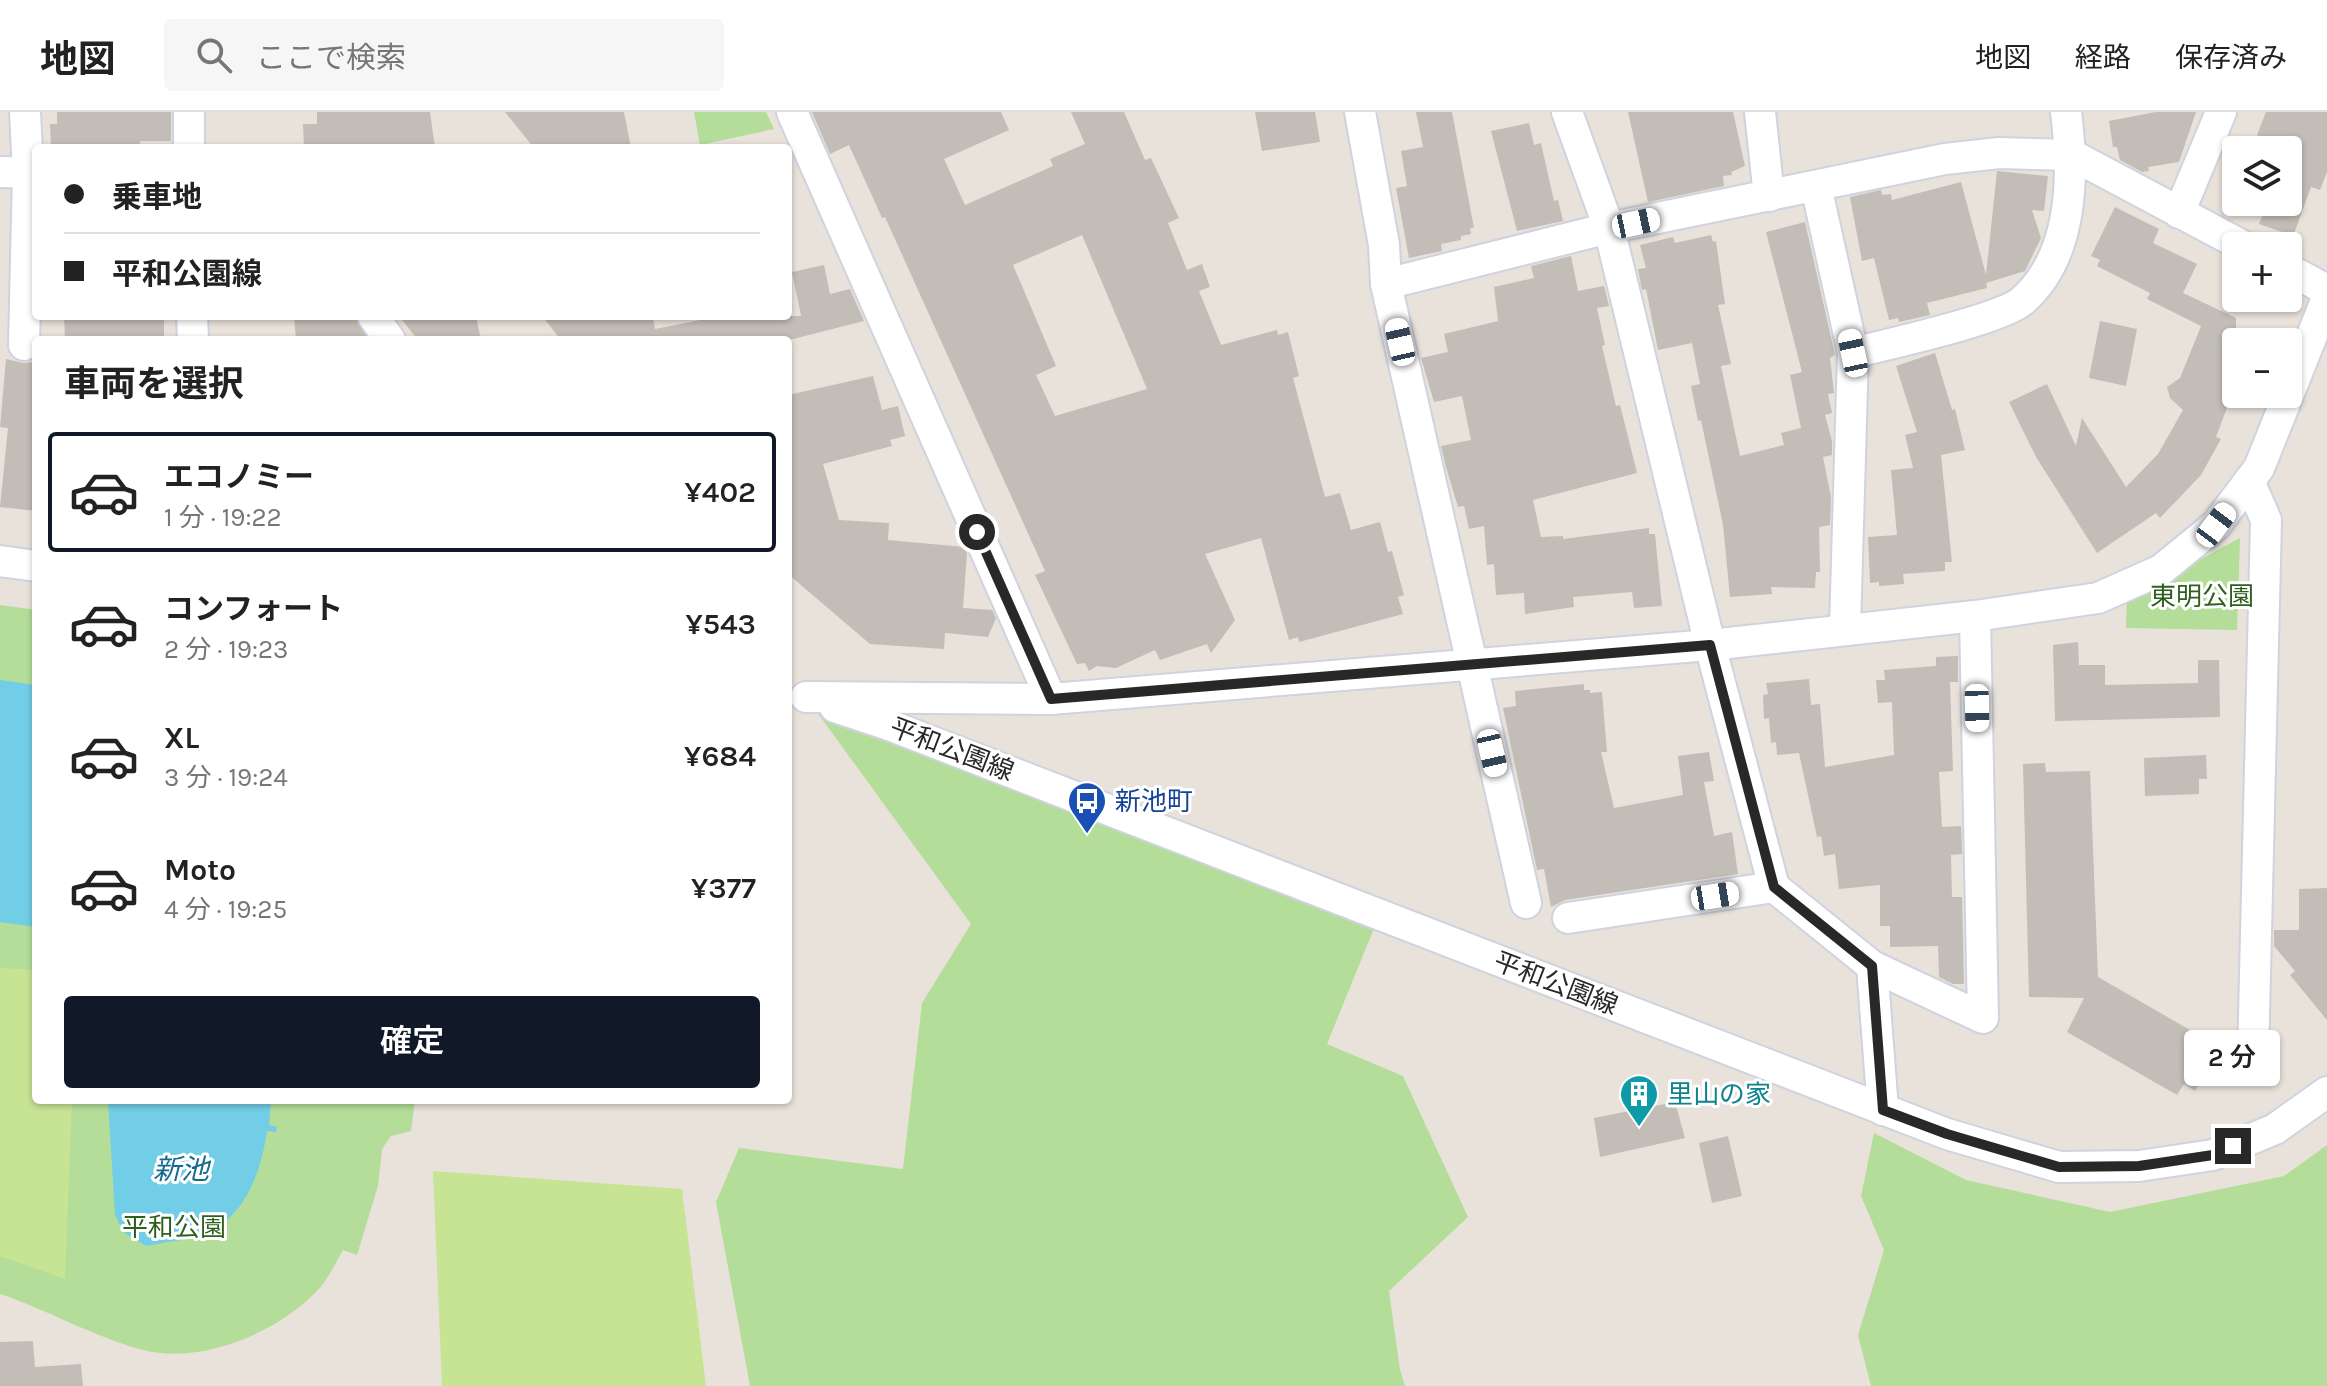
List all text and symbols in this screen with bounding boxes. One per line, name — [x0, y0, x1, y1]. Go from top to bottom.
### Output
search box — [164, 19, 724, 91]
icon: search — [192, 33, 236, 77]
text: 地図 — [40, 37, 116, 82]
text: ここで検索 — [256, 40, 406, 76]
text: 地図 — [1975, 41, 2031, 74]
text: 経路 — [2075, 41, 2131, 74]
text: 保存済み — [2175, 41, 2287, 74]
map controls — [2222, 136, 2302, 408]
button: layers — [2222, 136, 2302, 216]
text: 乗車地 — [112, 179, 202, 215]
car — [1610, 206, 1662, 240]
button: + — [2222, 232, 2302, 312]
text: 平和公園線 — [112, 256, 262, 292]
car — [1383, 316, 1417, 368]
car — [1836, 327, 1870, 379]
button: − — [2222, 328, 2302, 408]
text: 車両を選択 — [64, 363, 244, 405]
icon: car — [68, 456, 140, 528]
text: エコノミー — [164, 459, 314, 495]
text: ¥402 — [685, 474, 756, 510]
car — [2192, 499, 2240, 551]
text: 1 分 · 19:22 — [164, 502, 282, 533]
route start — [959, 514, 995, 550]
park label: 東明公園 — [2150, 581, 2254, 612]
icon: car — [68, 588, 140, 660]
text: コンフォート — [164, 591, 343, 627]
text: ¥543 — [685, 606, 756, 642]
text: 2 分 · 19:23 — [164, 634, 288, 665]
car — [1965, 684, 1989, 732]
street label: 平和公園線 — [886, 712, 1018, 787]
icon: car — [68, 720, 140, 792]
text: XL — [164, 720, 199, 756]
car — [1475, 727, 1509, 779]
text: ¥684 — [684, 738, 756, 774]
text: 3 分 · 19:24 — [164, 762, 288, 793]
bus stop icon: 新池町 — [1066, 780, 1108, 835]
place label: 新池町 — [1115, 786, 1193, 817]
icon: car — [68, 852, 140, 924]
text: Moto — [164, 852, 236, 888]
text: ¥377 — [691, 870, 756, 906]
car — [1689, 880, 1741, 912]
text: 4 分 · 19:25 — [164, 894, 287, 925]
street label: 平和公園線 — [1490, 946, 1622, 1021]
button: 確定 — [64, 996, 760, 1088]
callout: 2 分 — [2185, 1030, 2281, 1086]
text: 2 分 — [2208, 1042, 2256, 1073]
building icon: 里山の家 — [1618, 1073, 1660, 1128]
place label: 里山の家 — [1667, 1079, 1771, 1110]
route end — [2215, 1128, 2251, 1164]
water label: 新池 — [153, 1153, 212, 1186]
park label: 平和公園 — [122, 1212, 226, 1243]

